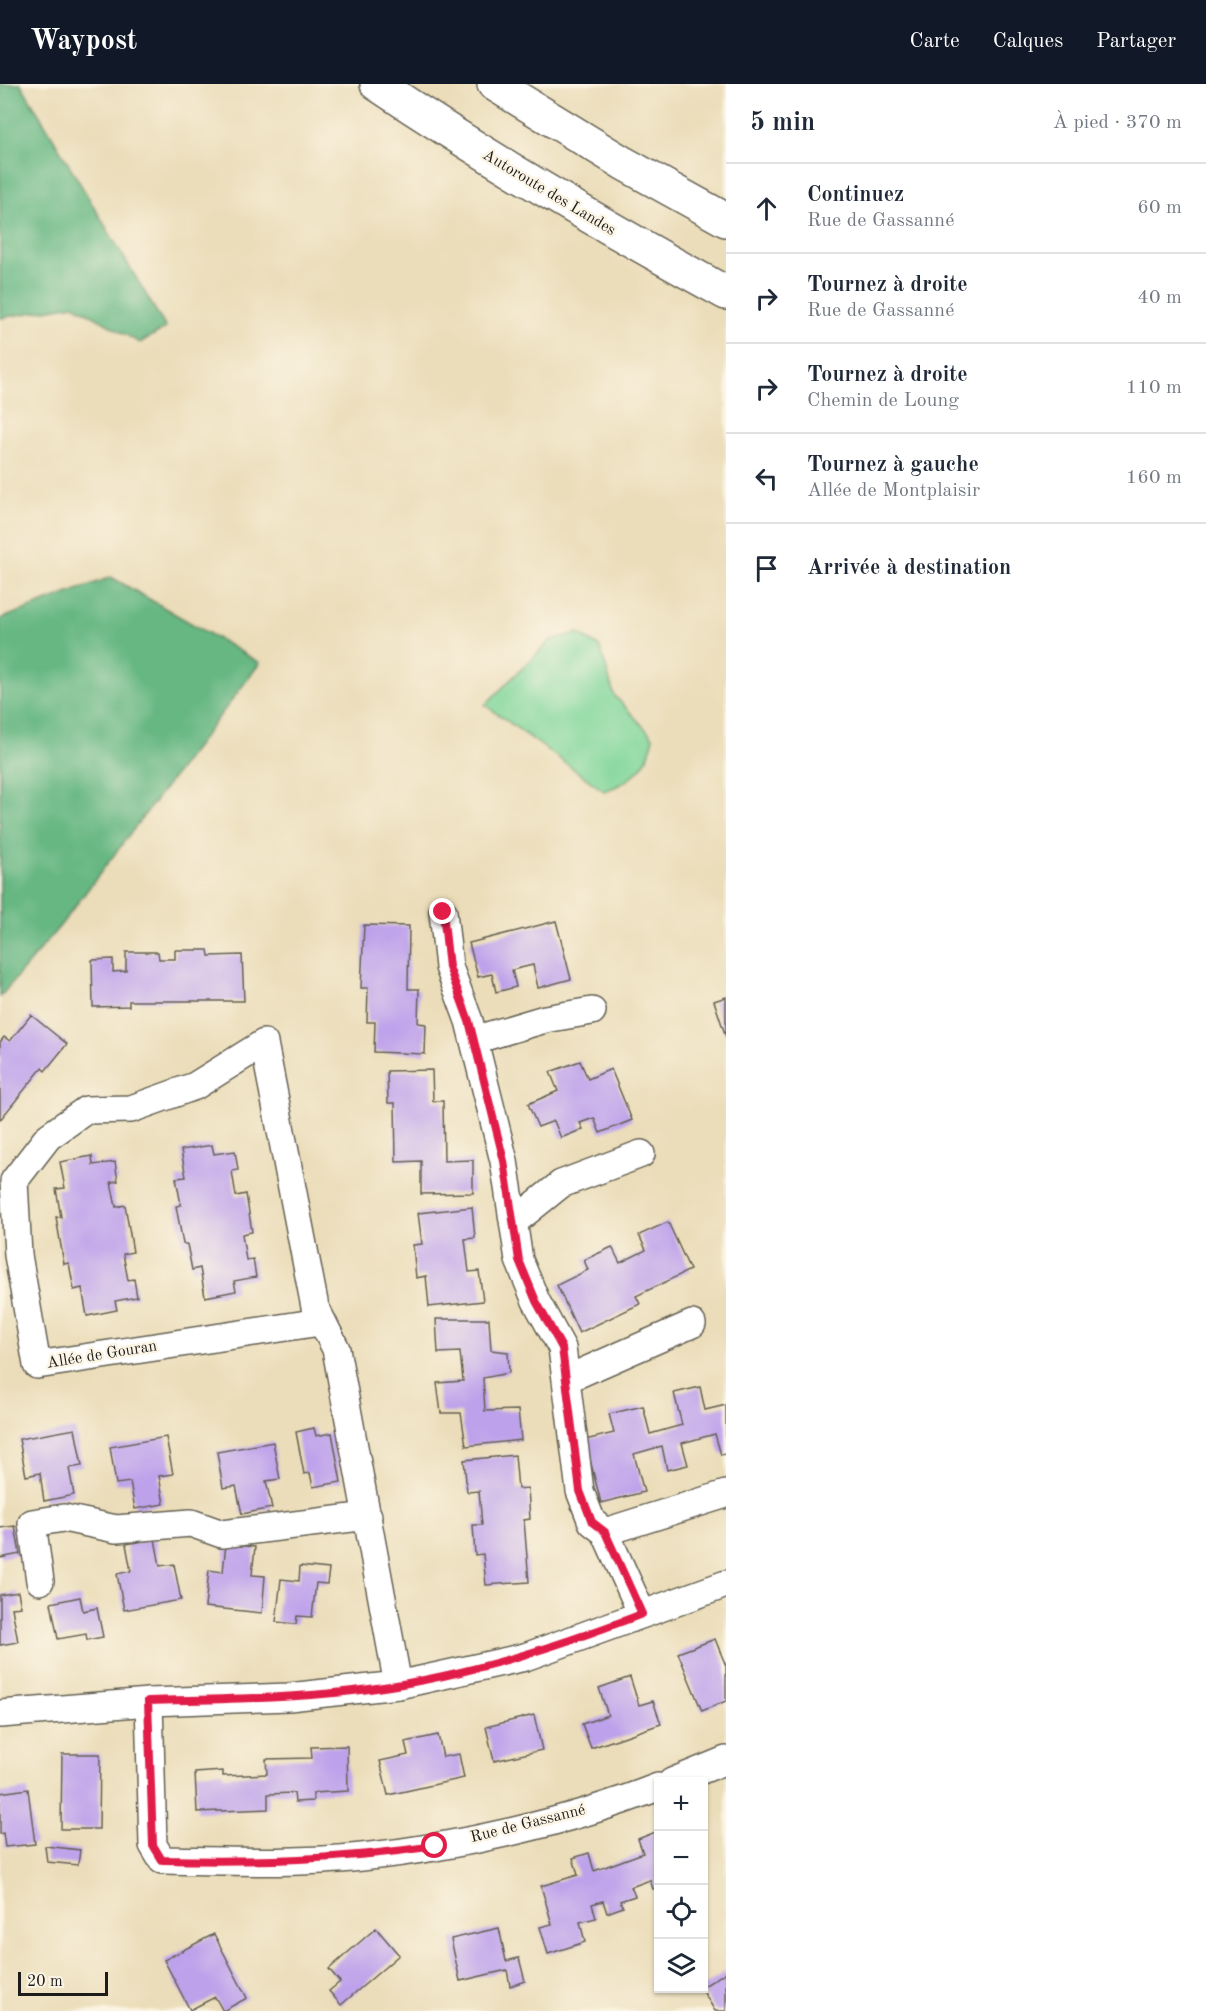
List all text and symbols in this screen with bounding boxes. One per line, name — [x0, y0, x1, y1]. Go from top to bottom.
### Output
text: Waypost — [30, 28, 137, 56]
text: Carte — [910, 31, 960, 52]
text: Calques — [993, 31, 1063, 52]
text: Partager — [1096, 31, 1176, 52]
text: 5 min — [750, 110, 815, 136]
text: À pied · 370 m — [1053, 113, 1182, 133]
street label: Autoroute des Landes — [480, 147, 618, 239]
text: Continuez — [807, 184, 904, 206]
icon: ahead — [750, 192, 783, 225]
text: 60 m — [1137, 198, 1182, 218]
text: Rue de Gassanné — [807, 211, 954, 231]
text: Tournez à droite — [807, 274, 968, 296]
icon: right — [750, 282, 783, 315]
text: 40 m — [1137, 288, 1182, 308]
text: Rue de Gassanné — [807, 301, 954, 321]
text: Tournez à droite — [807, 364, 968, 386]
icon: right — [750, 372, 783, 405]
text: 110 m — [1126, 378, 1182, 398]
text: Chemin de Loung — [807, 391, 959, 411]
text: Tournez à gauche — [807, 454, 979, 476]
icon: left — [750, 462, 783, 495]
text: 160 m — [1126, 468, 1182, 488]
text: Allée de Montplaisir — [807, 481, 980, 501]
icon: arrive — [750, 552, 783, 585]
text: Arrivée à destination — [807, 557, 1011, 579]
route end — [429, 898, 455, 924]
street label: Allée de Gouran — [46, 1338, 159, 1372]
map controls — [654, 1777, 708, 1993]
button: + — [654, 1777, 708, 1831]
street label: Rue de Gassanné — [469, 1802, 587, 1846]
button: − — [654, 1831, 708, 1885]
route start — [421, 1832, 447, 1858]
button: locate — [654, 1885, 708, 1939]
button: layers — [654, 1939, 708, 1993]
scale bar — [18, 1969, 108, 1996]
text: 20 m — [27, 1974, 63, 1990]

